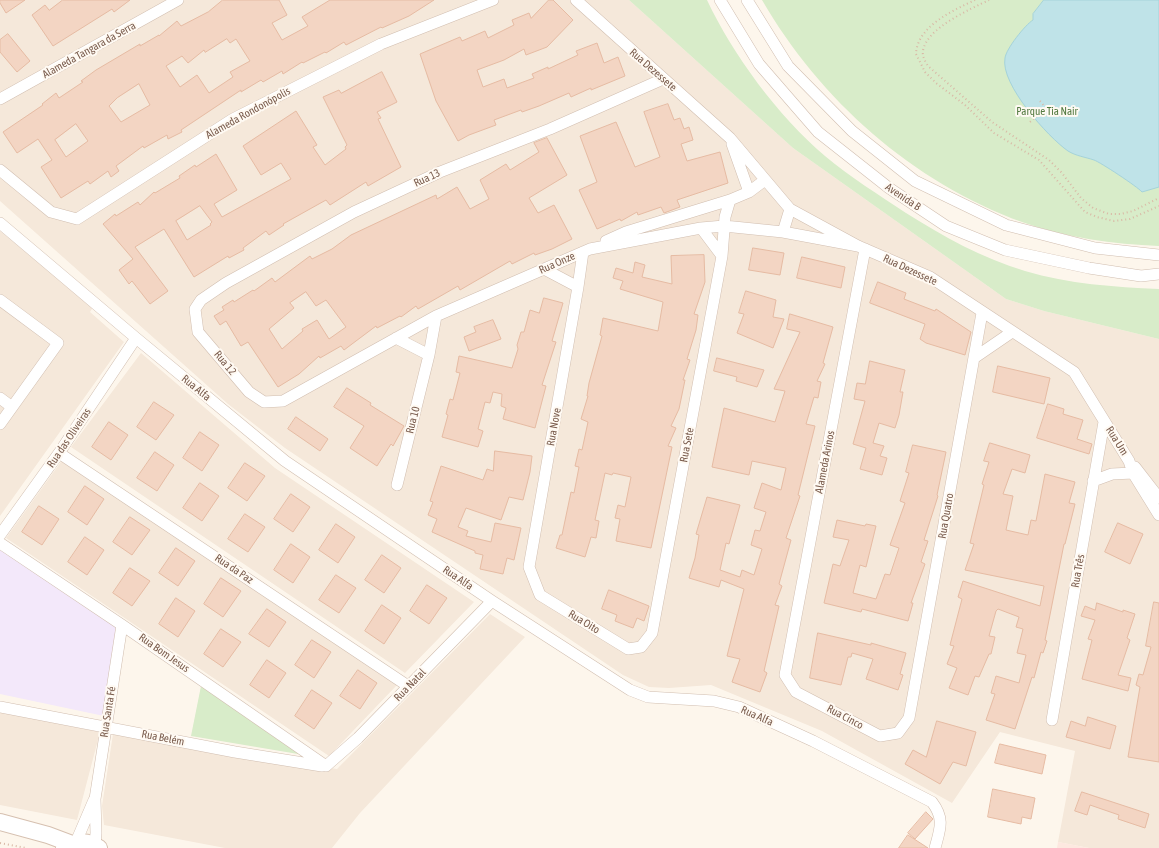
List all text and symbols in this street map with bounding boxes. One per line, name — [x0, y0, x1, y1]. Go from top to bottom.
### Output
street label: Alameda Tangara da Serra — [40, 19, 138, 81]
street label: Rua Dezessete — [627, 46, 679, 94]
street label: Alameda Rondonópolis — [203, 84, 293, 142]
park label: Parque Tia Nair — [1016, 105, 1078, 119]
street label: Rua 13 — [412, 166, 442, 190]
street label: Avenida B — [883, 180, 923, 214]
street label: Rua Onze — [537, 249, 577, 277]
street label: Rua Dezessete — [881, 252, 939, 288]
street label: Rua 12 — [211, 348, 239, 378]
street label: Rua Alfa — [179, 372, 213, 404]
street label: Rua 10 — [403, 405, 423, 435]
street label: Rua das Oliveiras — [44, 406, 94, 470]
street label: Rua Nove — [544, 407, 564, 447]
street label: Rua Um — [1103, 424, 1131, 458]
street label: Rua Sete — [677, 427, 697, 463]
street label: Alameda Arinos — [812, 429, 838, 495]
street label: Rua Quatro — [936, 492, 956, 540]
street label: Rua da Paz — [212, 551, 256, 587]
street label: Rua Três — [1069, 553, 1087, 589]
street label: Rua Alfa — [440, 563, 476, 593]
street label: Rua Oito — [566, 607, 602, 637]
street label: Rua Bom Jesus — [136, 631, 192, 675]
street label: Rua Natal — [391, 666, 429, 704]
street label: Rua Santa Fé — [97, 686, 119, 738]
street label: Rua Cinco — [824, 702, 866, 732]
street label: Rua Alfa — [739, 703, 775, 729]
street label: Rua Belém — [140, 727, 186, 749]

